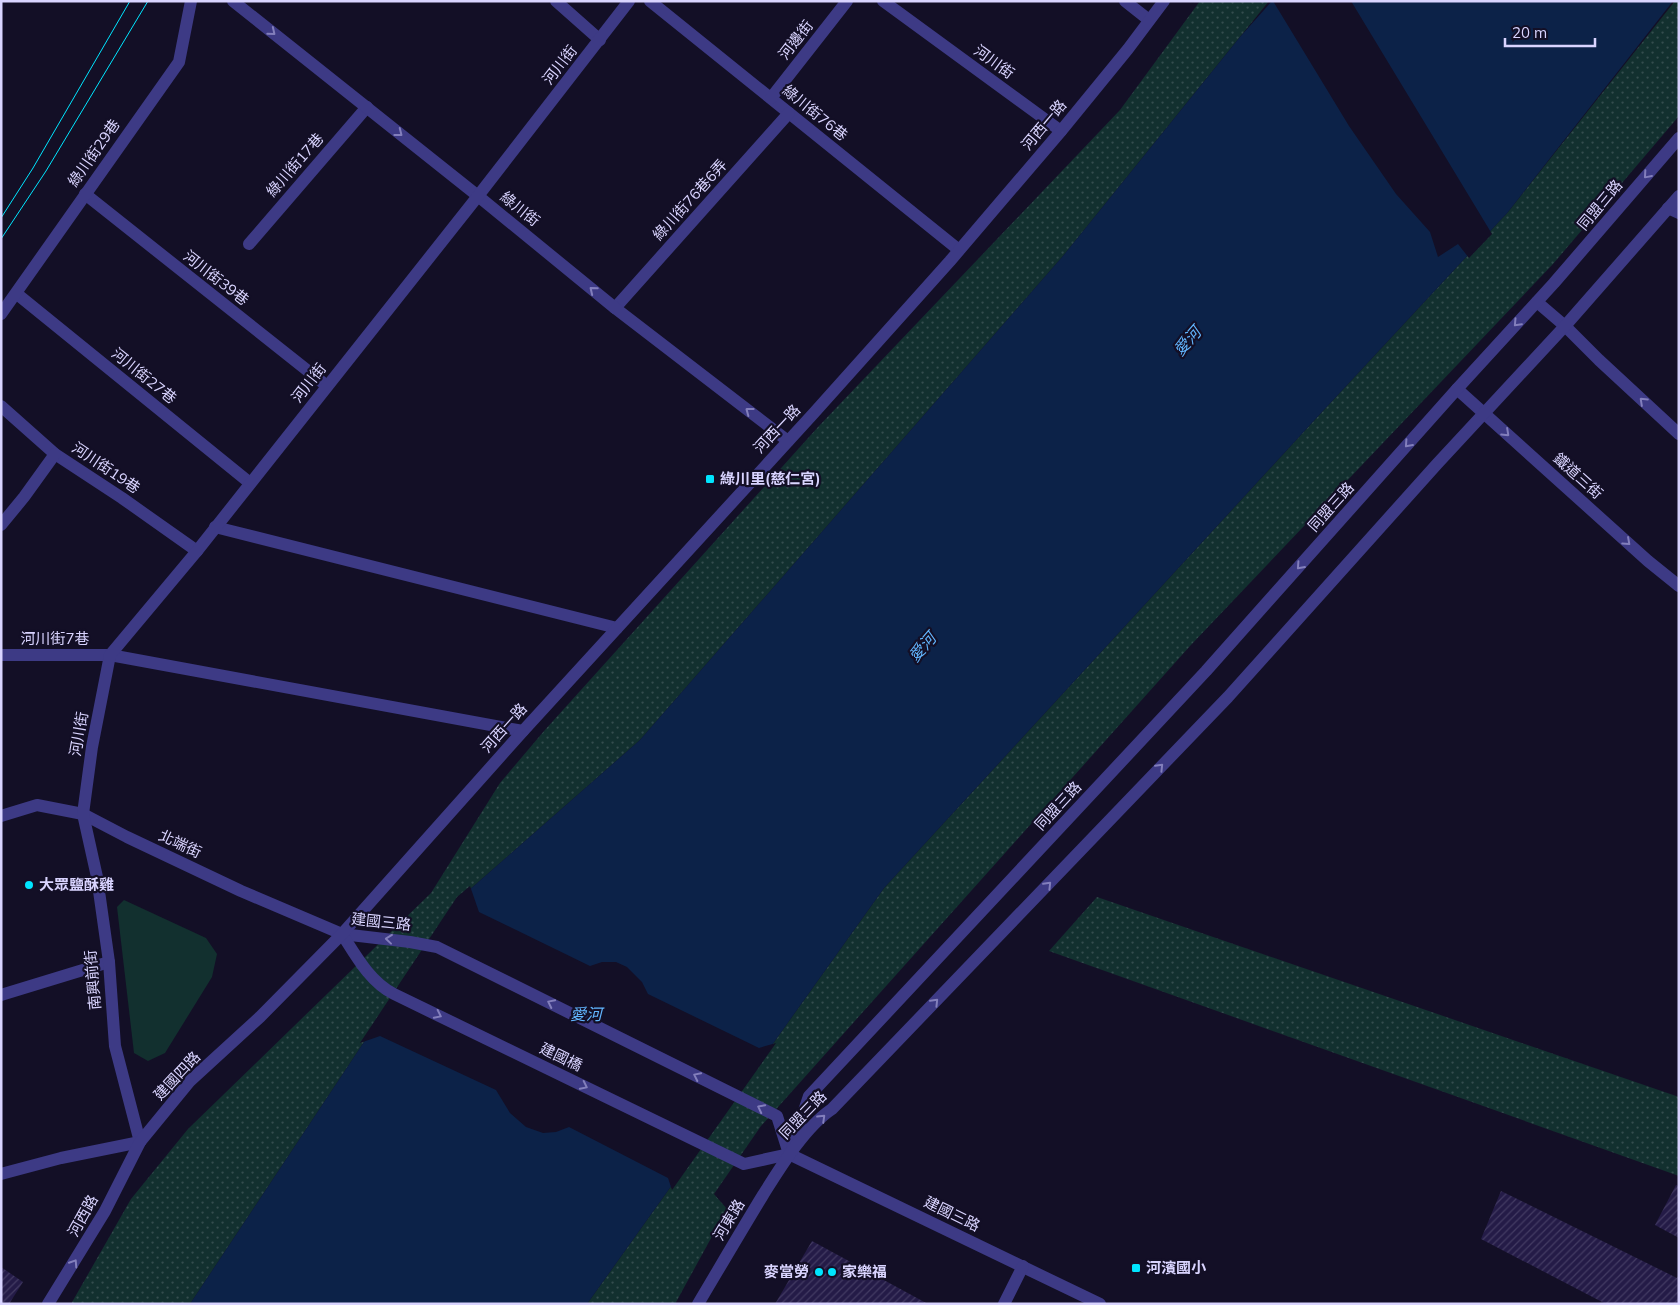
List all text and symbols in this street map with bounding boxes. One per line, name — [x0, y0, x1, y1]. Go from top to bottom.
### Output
scale bar — [1505, 15, 1595, 47]
street label: 河邊街 — [774, 16, 817, 63]
text: 20 m — [1512, 23, 1547, 42]
one-way arrow — [266, 26, 275, 35]
street label: 河川街 — [538, 41, 581, 88]
street label: 河川街 — [971, 41, 1018, 83]
street label: 綠川街76巷 — [779, 81, 852, 145]
street label: 河西一路 — [1017, 96, 1070, 154]
street label: 綠川街29巷 — [63, 115, 124, 190]
one-way arrow — [393, 127, 402, 135]
street label: 綠川街17巷 — [262, 129, 327, 200]
street label: 綠川街76巷6弄 — [648, 155, 731, 244]
one-way arrow — [1644, 169, 1653, 178]
street label: 同盟三路 — [1573, 176, 1626, 234]
street label: 綠川街 — [497, 187, 544, 230]
street label: 河川街39巷 — [180, 246, 253, 309]
one-way arrow — [590, 288, 599, 296]
one-way arrow — [1514, 318, 1523, 327]
water label: 愛河 — [1169, 320, 1207, 360]
street label: 河川街27巷 — [108, 344, 181, 408]
street label: 河川街 — [287, 359, 330, 406]
one-way arrow — [1640, 398, 1649, 407]
street label: 河西一路 — [749, 400, 804, 457]
one-way arrow — [745, 408, 755, 417]
one-way arrow — [1501, 427, 1510, 436]
street label: 河川街19巷 — [69, 438, 144, 497]
one-way arrow — [1405, 439, 1414, 448]
street label: 鐵道三街 — [1550, 448, 1607, 503]
place label: 綠川里(慈仁宮) — [720, 469, 821, 488]
marker: 綠川里(慈仁宮) — [704, 473, 716, 485]
street label: 同盟三路 — [1303, 478, 1358, 535]
one-way arrow — [1621, 536, 1630, 545]
one-way arrow — [1297, 560, 1306, 569]
water label: 愛河 — [904, 626, 942, 666]
street label: 河川街7巷 — [20, 629, 90, 648]
street label: 河西一路 — [476, 699, 531, 756]
street label: 河川街 — [65, 710, 92, 758]
one-way arrow — [1154, 764, 1163, 773]
street label: 同盟三路 — [1030, 777, 1085, 834]
street label: 北端街 — [156, 825, 205, 862]
place label: 大眾鹽酥雞 — [39, 875, 114, 894]
marker: 大眾鹽酥雞 — [23, 879, 35, 891]
one-way arrow — [1042, 881, 1051, 890]
street label: 建國三路 — [350, 909, 412, 934]
one-way arrow — [385, 934, 393, 945]
street label: 南興前街 — [80, 949, 105, 1011]
one-way arrow — [929, 998, 938, 1007]
one-way arrow — [547, 999, 556, 1010]
water label: 愛河 — [570, 1004, 605, 1024]
one-way arrow — [433, 1009, 442, 1019]
street label: 建國橋 — [537, 1038, 586, 1075]
street label: 建國四路 — [149, 1047, 204, 1104]
one-way arrow — [693, 1071, 702, 1082]
one-way arrow — [579, 1080, 588, 1090]
street label: 同盟三路 — [775, 1086, 830, 1143]
one-way arrow — [757, 1104, 766, 1114]
one-way arrow — [816, 1115, 825, 1124]
street label: 河西路 — [63, 1191, 102, 1240]
street label: 建國三路 — [921, 1192, 983, 1235]
street label: 河東路 — [709, 1196, 748, 1244]
place label: 河濱國小 — [1146, 1258, 1207, 1277]
one-way arrow — [68, 1259, 78, 1268]
place label: 麥當勞 — [764, 1262, 809, 1281]
place label: 家樂福 — [842, 1262, 887, 1281]
marker: 河濱國小 — [1130, 1262, 1142, 1274]
marker: 麥當勞 — [813, 1266, 825, 1278]
marker: 家樂福 — [826, 1266, 838, 1278]

